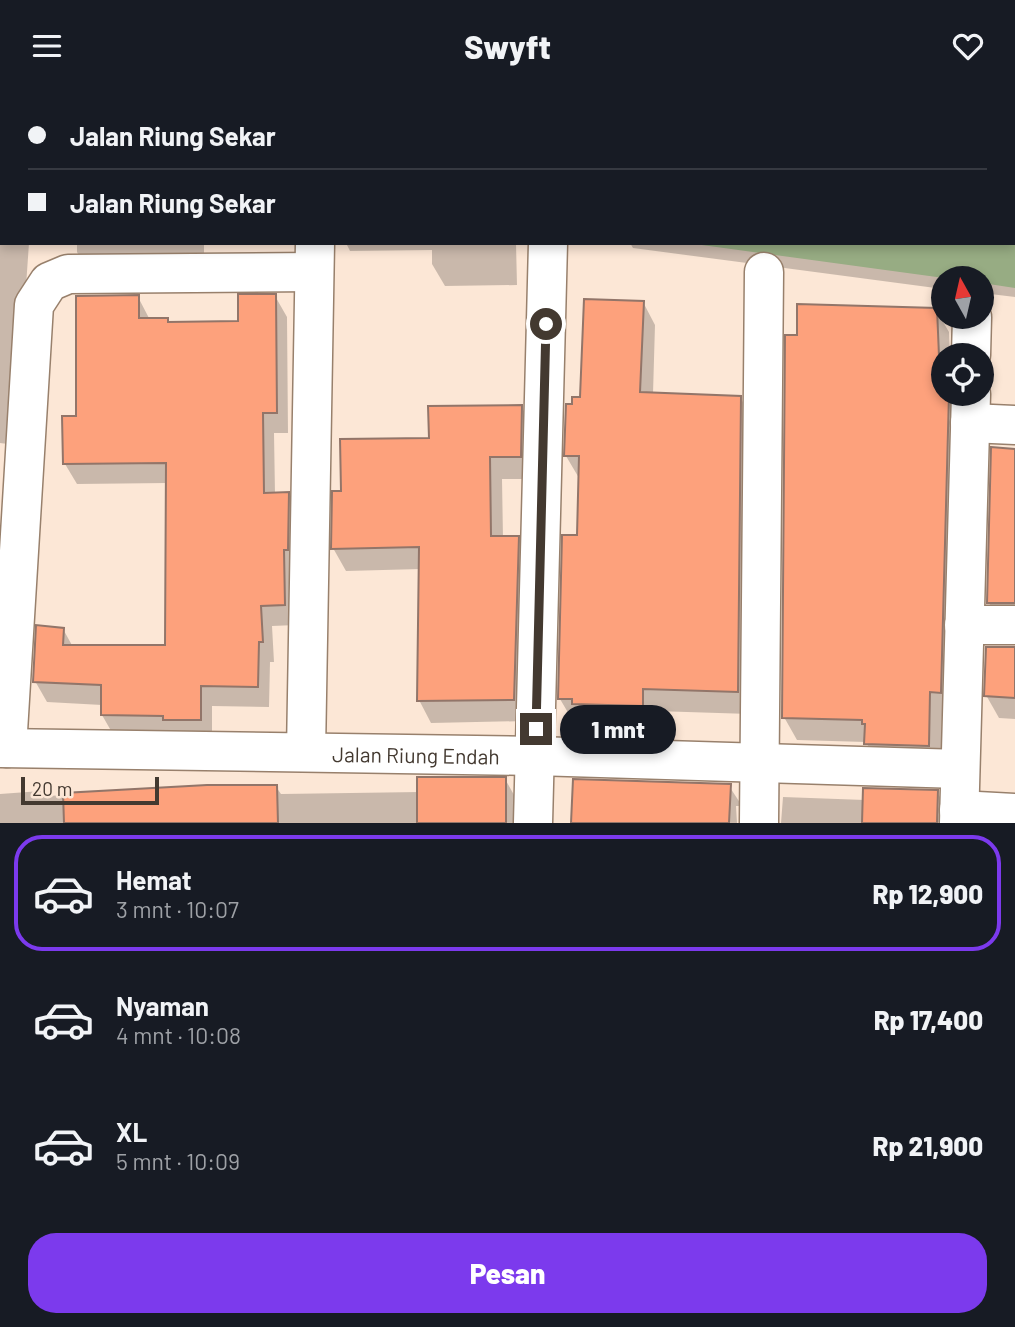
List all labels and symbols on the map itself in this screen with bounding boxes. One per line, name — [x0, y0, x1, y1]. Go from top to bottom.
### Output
north arrow — [931, 266, 994, 329]
route start — [530, 308, 562, 340]
callout: 1 mnt — [560, 705, 676, 753]
route end — [520, 713, 552, 745]
street label: Jalan Riung Endah — [332, 740, 500, 768]
scale bar — [21, 774, 159, 806]

